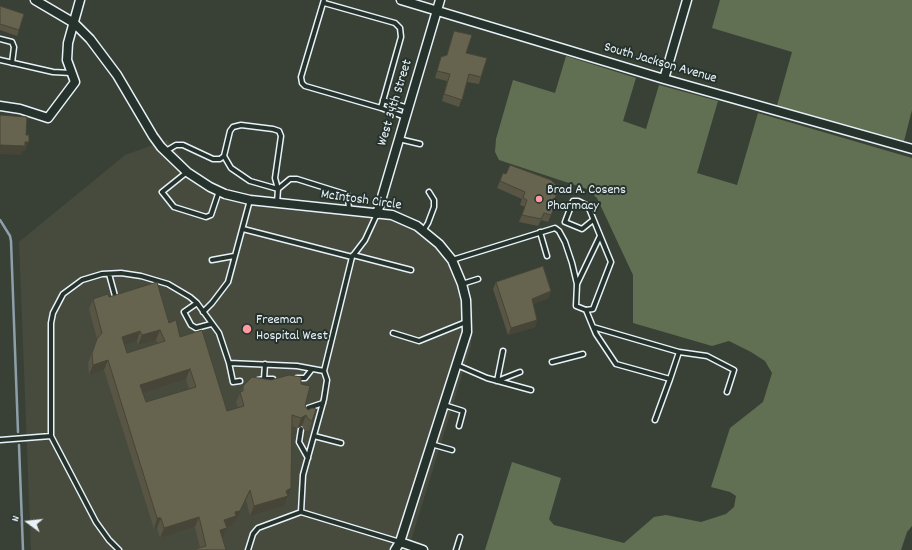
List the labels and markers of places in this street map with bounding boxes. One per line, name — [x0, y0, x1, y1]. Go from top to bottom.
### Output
place label: Brad A. Cosens Pharmacy — [547, 183, 626, 216]
marker: Brad A. Cosens Pharmacy — [534, 194, 544, 204]
place label: Freeman Hospital West — [256, 313, 328, 346]
marker: Freeman Hospital West — [241, 323, 253, 335]

